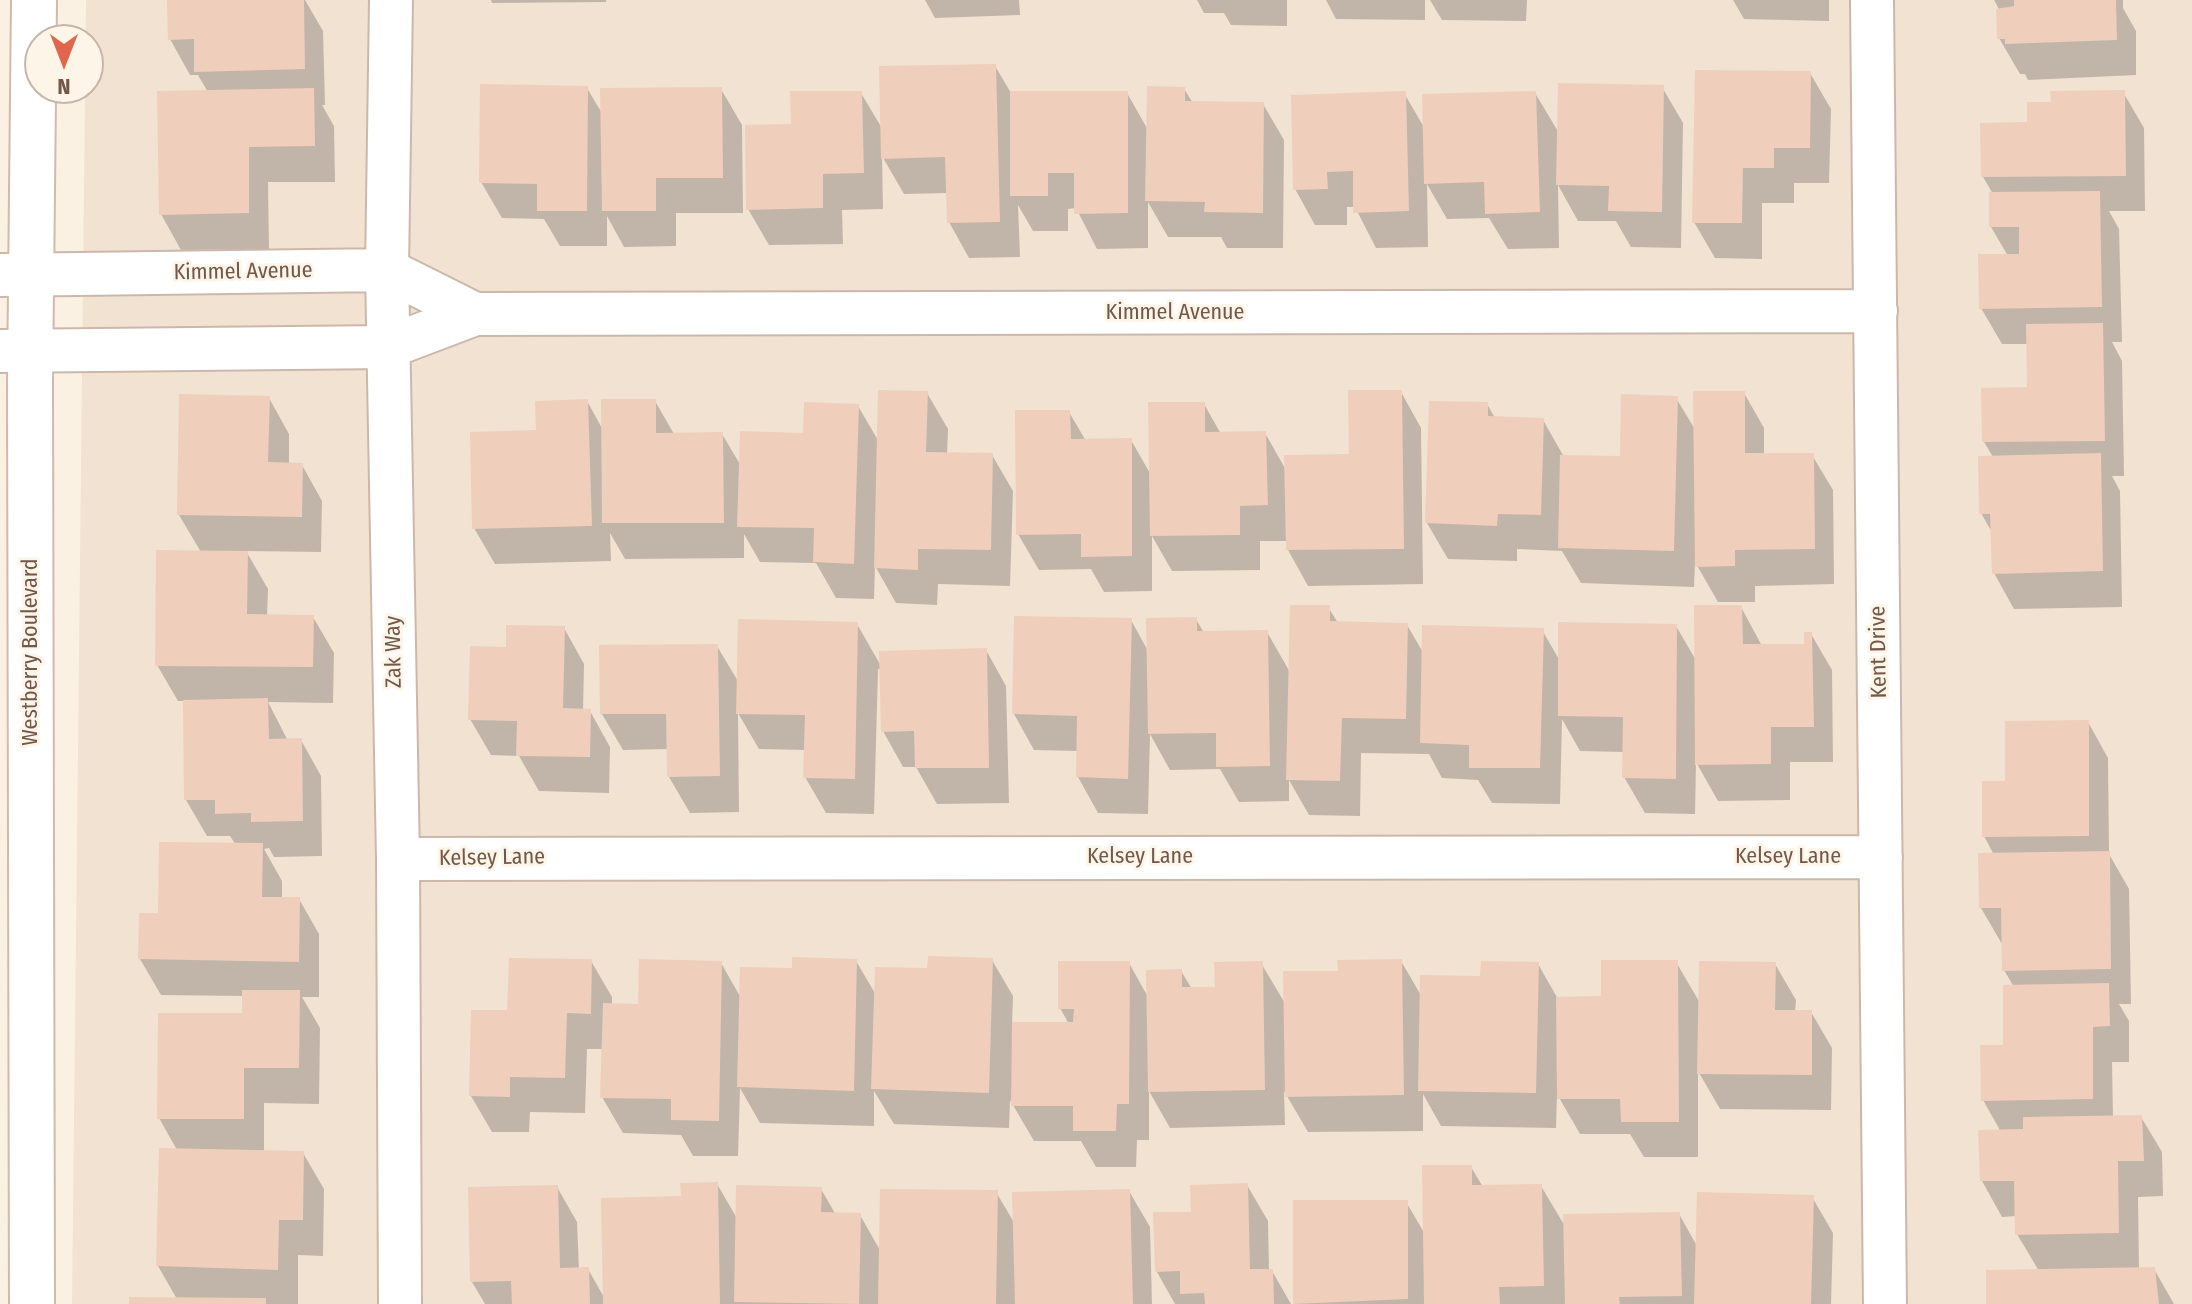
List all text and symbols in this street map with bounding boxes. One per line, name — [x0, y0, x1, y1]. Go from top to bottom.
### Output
north arrow — [24, 24, 104, 104]
text: N — [57, 73, 71, 100]
street label: Kimmel Avenue — [173, 258, 313, 286]
street label: Kimmel Avenue — [1106, 300, 1244, 326]
street label: Westberry Boulevard — [18, 558, 44, 746]
street label: Kent Drive — [1865, 605, 1893, 699]
street label: Zak Way — [380, 616, 408, 688]
street label: Kelsey Lane — [439, 844, 545, 872]
street label: Kelsey Lane — [1087, 844, 1193, 870]
street label: Kelsey Lane — [1735, 844, 1841, 870]

